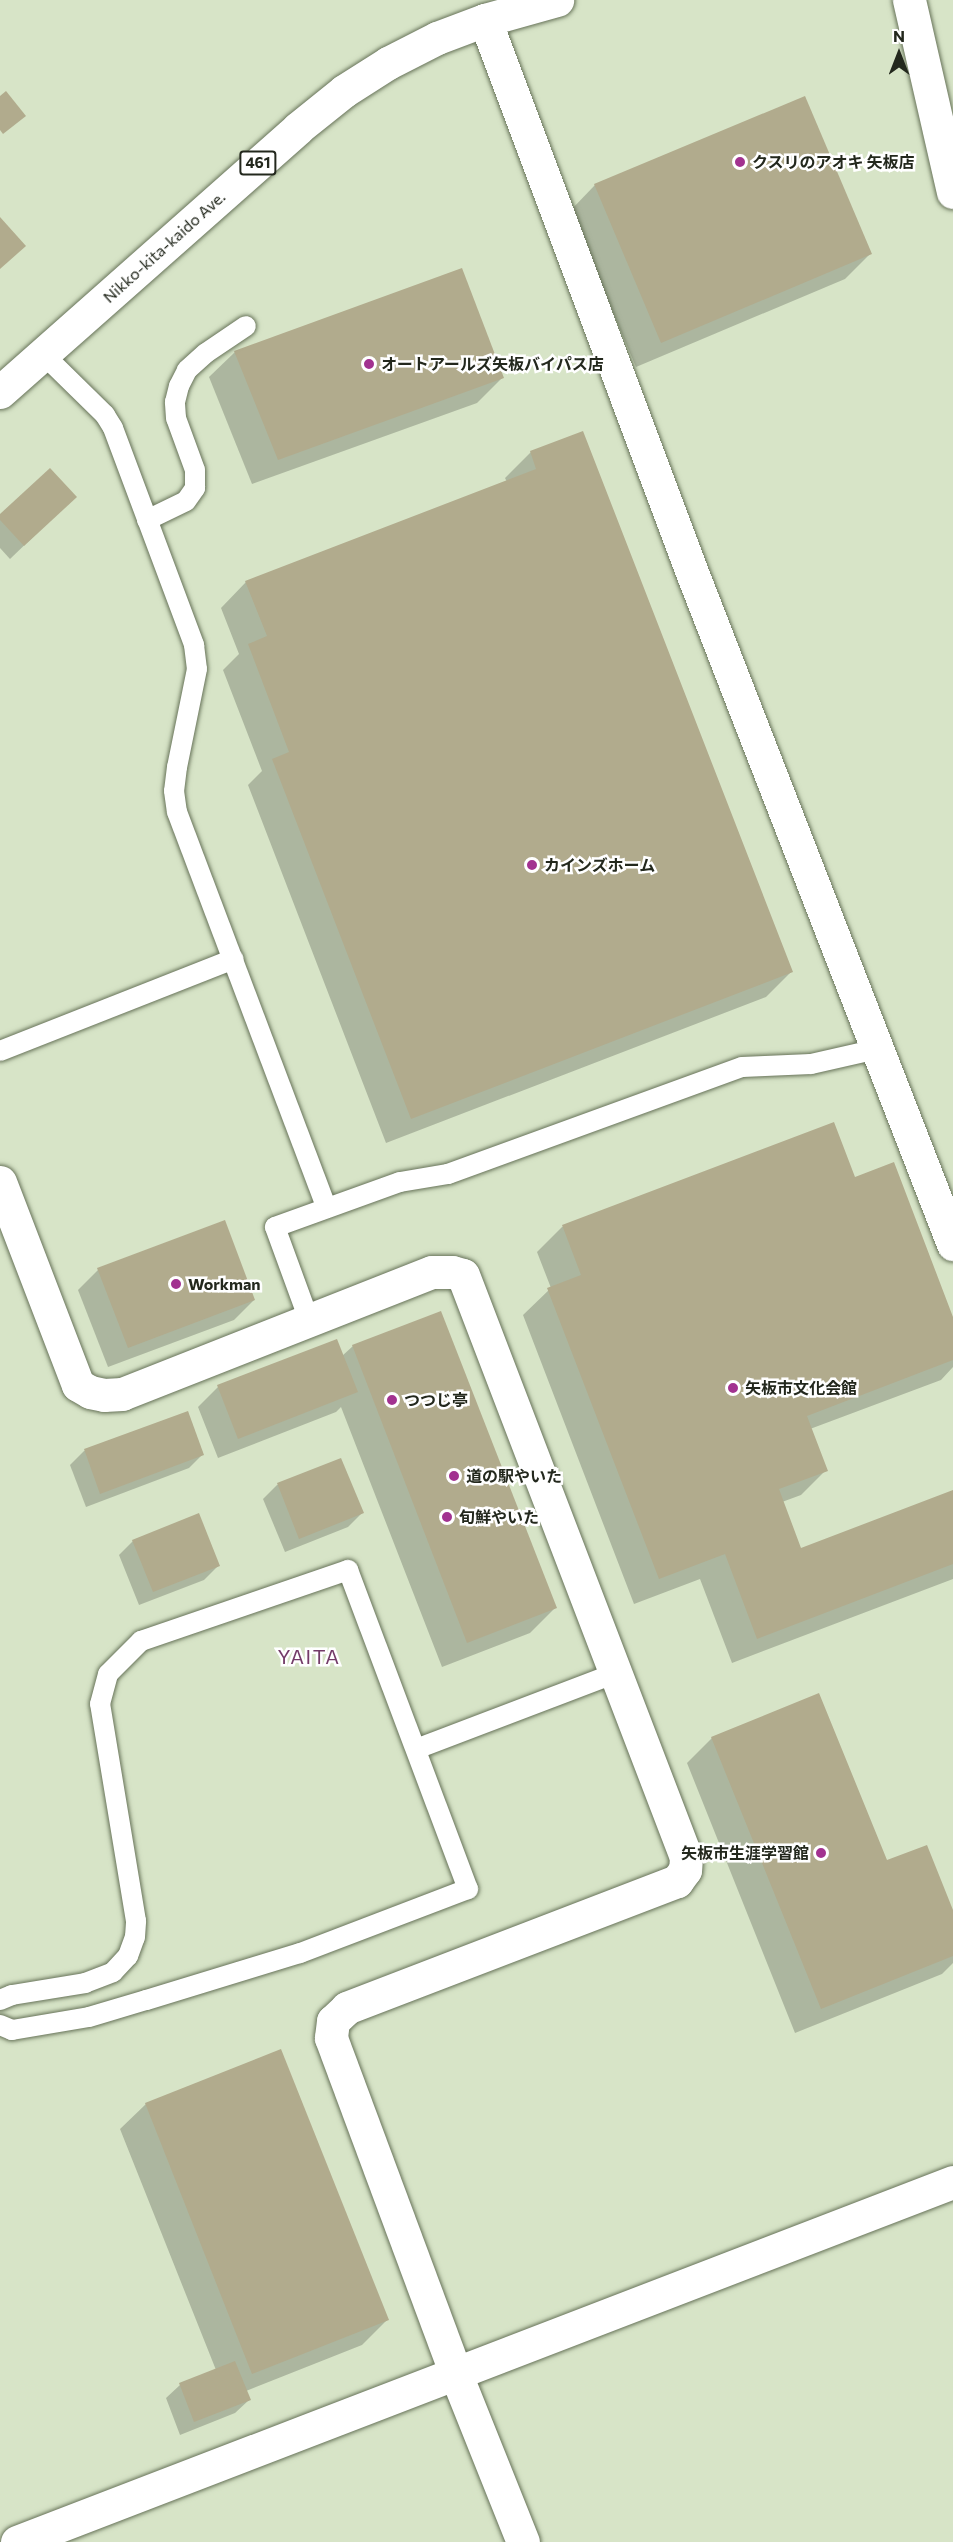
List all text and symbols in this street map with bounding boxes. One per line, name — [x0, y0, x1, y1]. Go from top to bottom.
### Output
north arrow — [869, 24, 929, 84]
text: N — [893, 26, 905, 45]
road number: 461 — [238, 151, 278, 175]
place label: クスリのアオキ 矢板店 — [752, 152, 915, 172]
marker: クスリのアオキ 矢板店 — [733, 155, 747, 169]
street label: Nikko-kita-kaido Ave. — [99, 187, 229, 307]
place label: オートアールズ矢板バイパス店 — [381, 354, 604, 374]
marker: オートアールズ矢板バイパス店 — [362, 357, 376, 371]
place label: カインズホーム — [544, 855, 656, 875]
marker: カインズホーム — [525, 858, 539, 872]
place label: Workman — [188, 1274, 261, 1294]
marker: Workman — [169, 1277, 183, 1291]
place label: 矢板市文化会館 — [745, 1378, 857, 1398]
marker: 矢板市文化会館 — [726, 1381, 740, 1395]
place label: つつじ亭 — [404, 1390, 468, 1410]
marker: つつじ亭 — [385, 1393, 399, 1407]
place label: 道の駅やいた — [466, 1466, 562, 1486]
marker: 道の駅やいた — [447, 1469, 461, 1483]
place label: 旬鮮やいた — [459, 1507, 539, 1527]
marker: 旬鮮やいた — [440, 1510, 454, 1524]
district label: YAITA — [277, 1644, 341, 1668]
place label: 矢板市生涯学習館 — [681, 1843, 809, 1863]
marker: 矢板市生涯学習館 — [814, 1846, 828, 1860]

